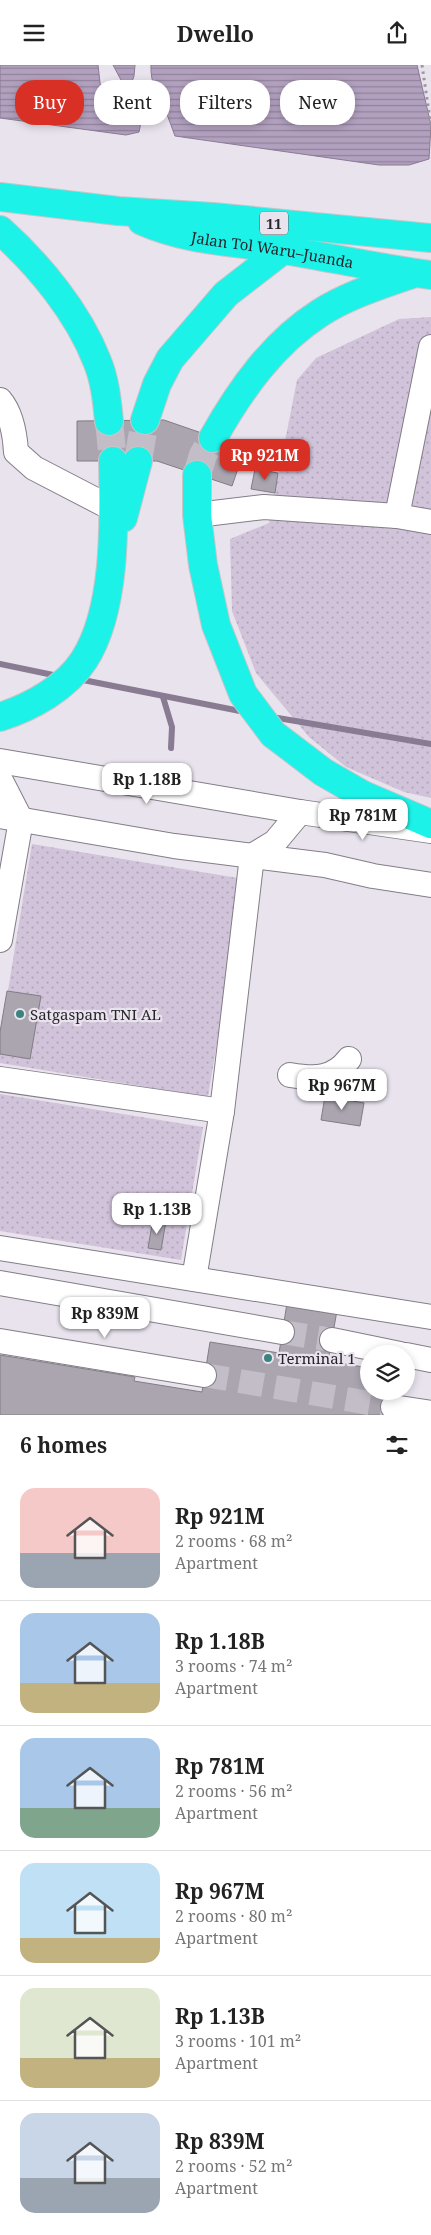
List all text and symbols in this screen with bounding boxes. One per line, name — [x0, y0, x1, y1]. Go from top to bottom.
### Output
text: Dwello — [177, 18, 254, 48]
icon: menu — [20, 19, 48, 47]
icon: share — [383, 19, 411, 47]
chip: Buy — [15, 80, 84, 125]
chip: Rent — [94, 80, 170, 125]
chip: Filters — [180, 80, 270, 125]
chip: New — [280, 80, 355, 125]
road number: 11 — [260, 211, 288, 235]
street label: Jalan Tol Waru–Juanda — [189, 226, 355, 272]
pin: Rp 921M — [219, 439, 311, 481]
text: Rp 921M — [231, 444, 299, 466]
pin: Rp 1.18B — [95, 763, 199, 805]
text: Rp 1.18B — [113, 768, 181, 790]
pin: Rp 781M — [317, 799, 409, 841]
text: Rp 781M — [329, 804, 397, 826]
place label: Satgaspam TNI AL — [30, 1004, 161, 1024]
marker: Satgaspam TNI AL — [14, 1008, 26, 1020]
pin: Rp 967M — [296, 1069, 388, 1111]
text: Rp 967M — [308, 1074, 376, 1096]
pin: Rp 1.13B — [105, 1193, 209, 1235]
text: Rp 1.13B — [123, 1198, 191, 1220]
pin: Rp 839M — [59, 1297, 151, 1339]
text: Rp 839M — [71, 1302, 139, 1324]
map controls — [360, 1345, 415, 1400]
button: layers — [360, 1345, 415, 1400]
place label: Terminal 1 — [278, 1348, 356, 1368]
marker: Terminal 1 — [262, 1352, 274, 1364]
text: 6 homes — [20, 1431, 107, 1459]
icon: filters — [383, 1431, 411, 1459]
text: Rp 921M — [175, 1502, 265, 1530]
icon: home — [60, 1508, 120, 1568]
text: 2 rooms · 68 m² — [175, 1530, 292, 1552]
text: Apartment — [175, 1552, 258, 1574]
text: Rp 1.18B — [175, 1627, 265, 1655]
icon: home — [60, 1633, 120, 1693]
text: 3 rooms · 74 m² — [175, 1655, 292, 1677]
text: Apartment — [175, 1677, 258, 1699]
text: Rp 781M — [175, 1752, 265, 1780]
icon: home — [60, 1758, 120, 1818]
text: 2 rooms · 56 m² — [175, 1780, 292, 1802]
text: Apartment — [175, 1802, 258, 1824]
text: Rp 967M — [175, 1877, 265, 1905]
icon: home — [60, 1883, 120, 1943]
text: 2 rooms · 80 m² — [175, 1905, 292, 1927]
text: Apartment — [175, 1927, 258, 1949]
text: Rp 1.13B — [175, 2002, 265, 2030]
icon: home — [60, 2008, 120, 2068]
text: 3 rooms · 101 m² — [175, 2030, 301, 2052]
text: Apartment — [175, 2052, 258, 2074]
text: Rp 839M — [175, 2127, 265, 2155]
icon: home — [60, 2133, 120, 2193]
text: 2 rooms · 52 m² — [175, 2155, 292, 2177]
text: Apartment — [175, 2177, 258, 2199]

